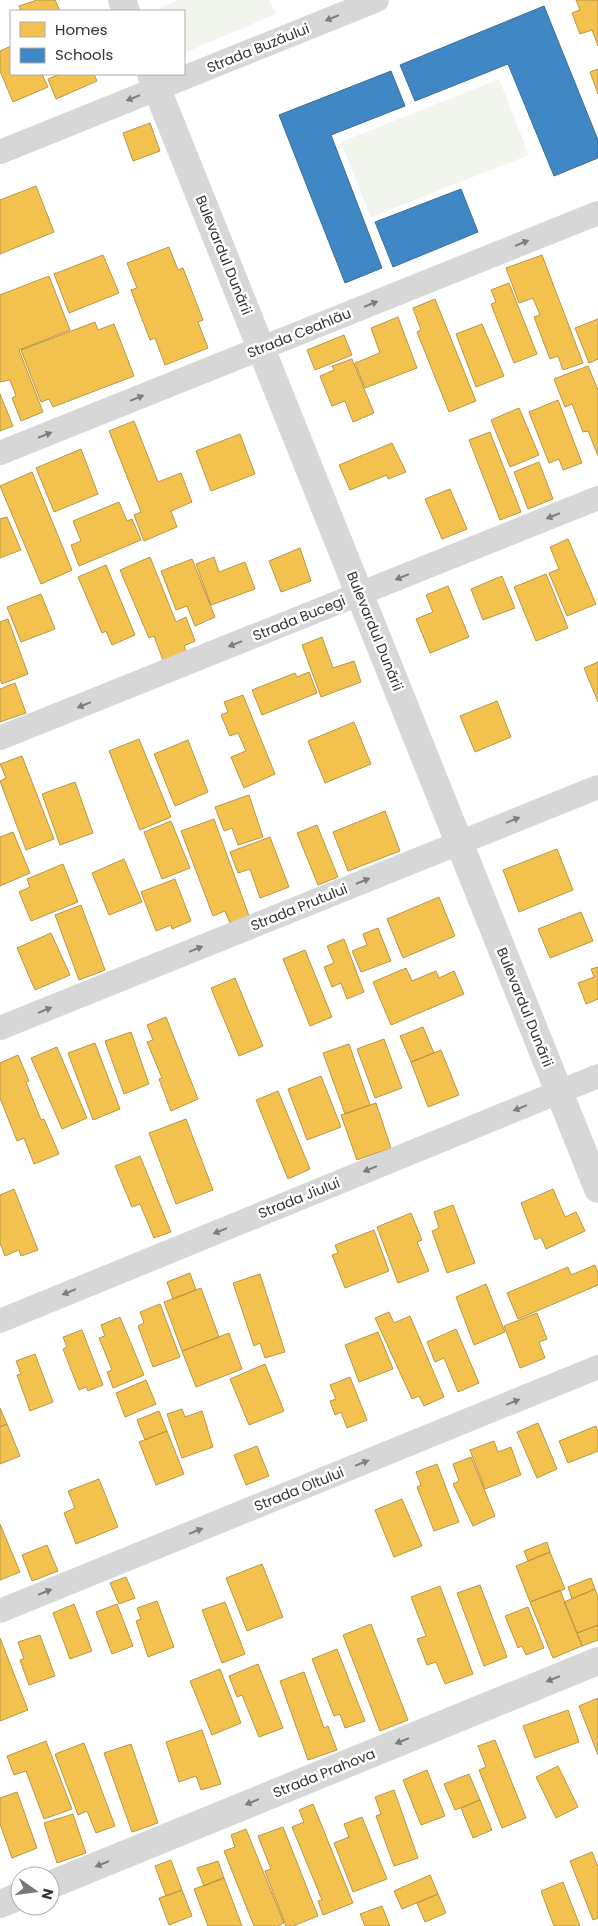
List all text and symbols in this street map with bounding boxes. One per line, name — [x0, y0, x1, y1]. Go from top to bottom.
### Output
legend — [10, 10, 185, 75]
one-way arrow — [324, 14, 339, 22]
street label: Strada Buzăului — [204, 18, 312, 78]
text: Homes — [55, 19, 108, 40]
text: Schools — [55, 44, 113, 65]
one-way arrow — [126, 95, 140, 103]
street label: Bulevardul Dunării — [191, 192, 257, 318]
one-way arrow — [515, 239, 529, 247]
one-way arrow — [364, 300, 379, 308]
street label: Strada Ceahlău — [244, 303, 354, 363]
one-way arrow — [130, 394, 145, 402]
one-way arrow — [38, 430, 52, 438]
one-way arrow — [546, 513, 560, 521]
street label: Bulevardul Dunării — [342, 568, 408, 694]
one-way arrow — [395, 573, 409, 581]
street label: Strada Bucegi — [250, 590, 348, 646]
one-way arrow — [227, 640, 242, 648]
one-way arrow — [77, 701, 91, 709]
one-way arrow — [506, 816, 520, 824]
one-way arrow — [355, 877, 370, 884]
street label: Strada Prutului — [248, 878, 350, 936]
one-way arrow — [189, 944, 203, 952]
street label: Bulevardul Dunării — [492, 944, 558, 1070]
one-way arrow — [38, 1005, 52, 1013]
one-way arrow — [513, 1104, 527, 1112]
one-way arrow — [362, 1165, 377, 1173]
street label: Strada Jiului — [255, 1173, 343, 1223]
one-way arrow — [212, 1227, 227, 1235]
one-way arrow — [62, 1289, 76, 1297]
one-way arrow — [506, 1398, 521, 1406]
one-way arrow — [355, 1459, 369, 1467]
street label: Strada Oltului — [251, 1462, 347, 1516]
one-way arrow — [189, 1527, 204, 1535]
one-way arrow — [38, 1588, 52, 1596]
one-way arrow — [545, 1675, 560, 1683]
one-way arrow — [395, 1737, 410, 1745]
street label: Strada Prahova — [270, 1743, 378, 1803]
one-way arrow — [245, 1799, 259, 1807]
one-way arrow — [95, 1860, 109, 1868]
north arrow — [10, 1866, 60, 1916]
text: N — [37, 1887, 59, 1902]

